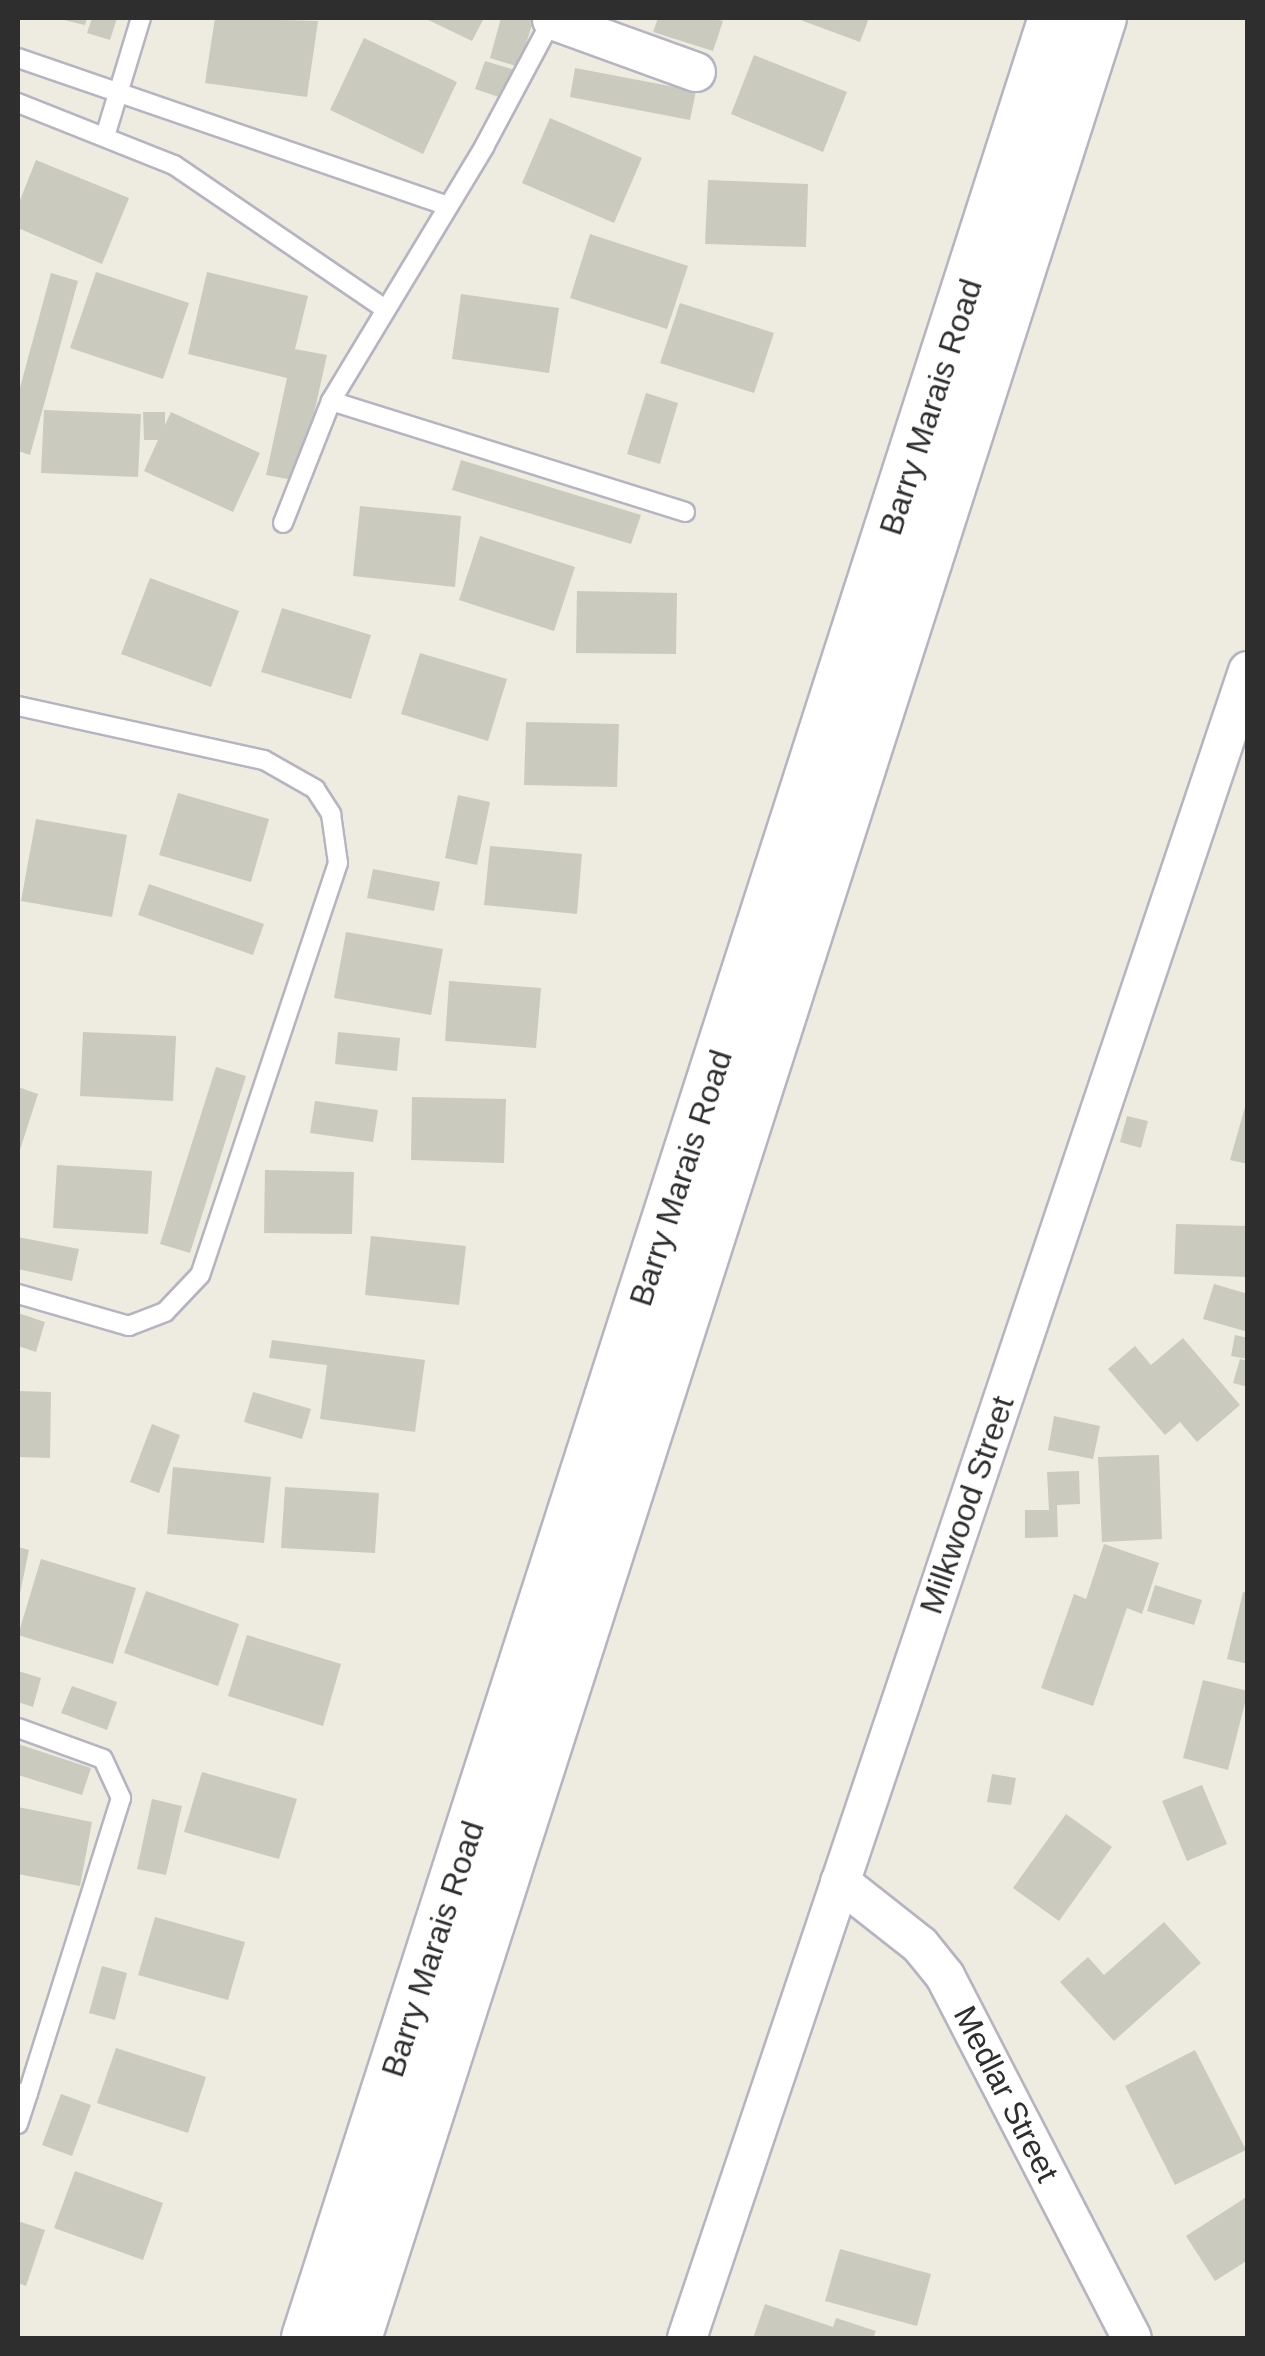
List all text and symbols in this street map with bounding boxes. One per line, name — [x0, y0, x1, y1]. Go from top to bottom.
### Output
street label: Barry Marais Road — [872, 274, 990, 540]
street label: Barry Marais Road — [622, 1045, 740, 1311]
street label: Milkwood Street — [912, 1391, 1022, 1619]
street label: Barry Marais Road — [374, 1816, 492, 2082]
street label: Medlar Street — [945, 2000, 1067, 2188]

